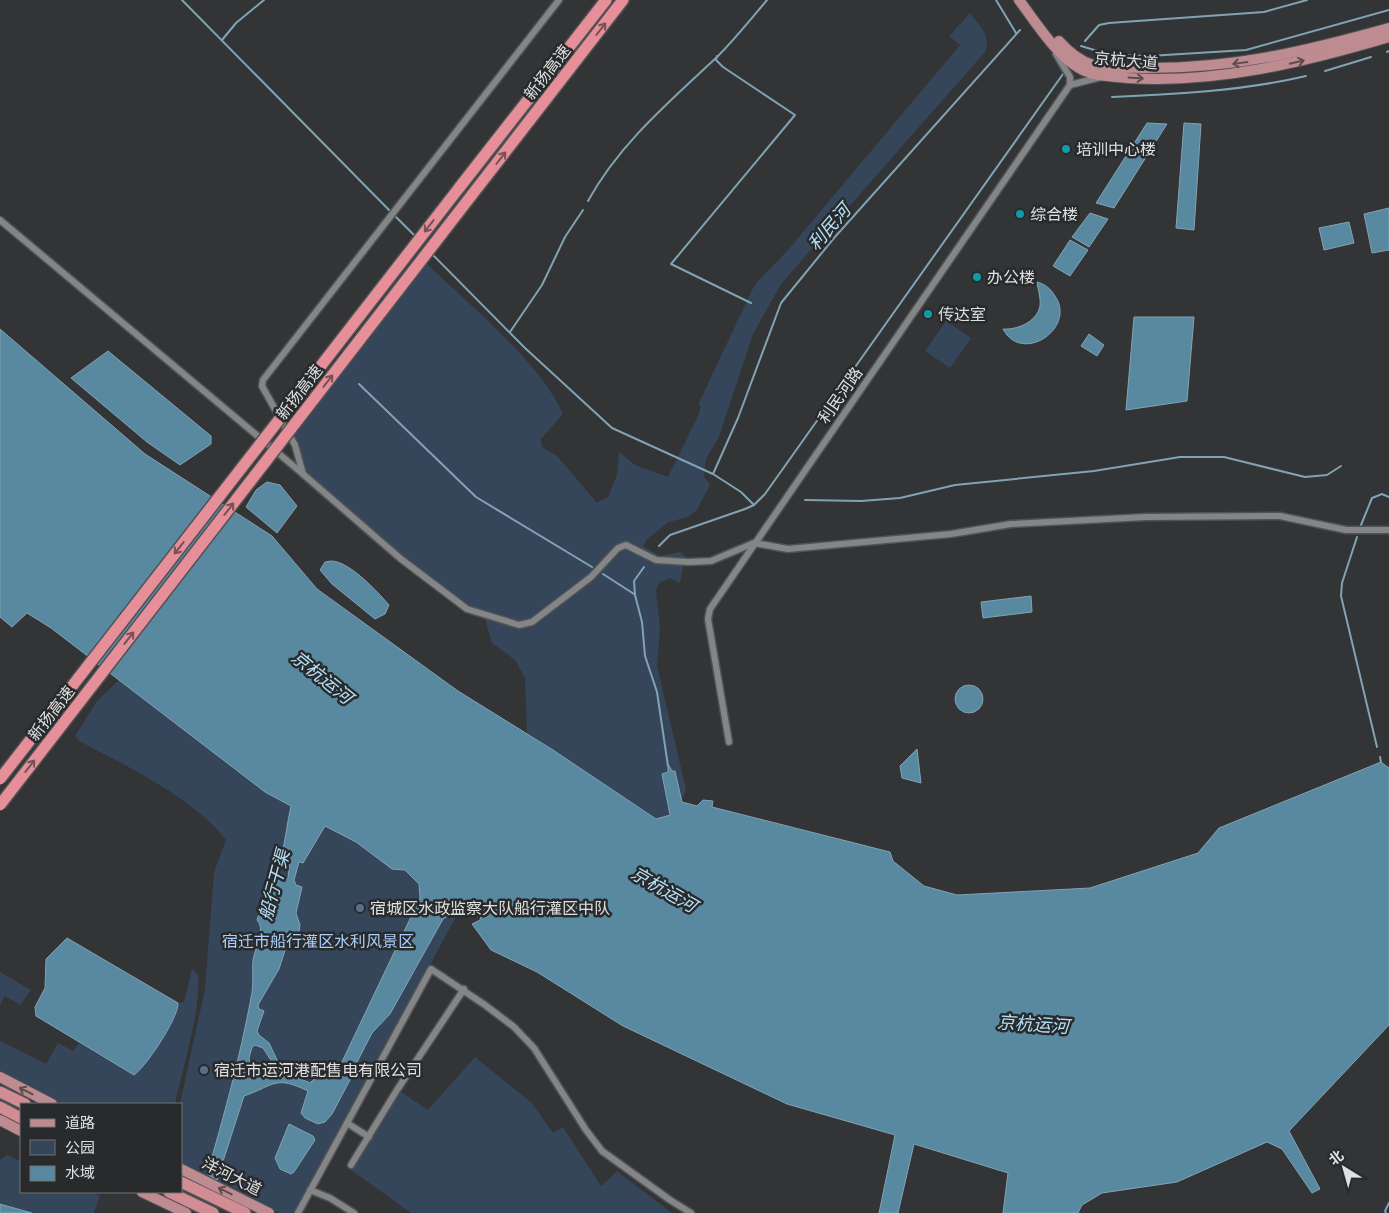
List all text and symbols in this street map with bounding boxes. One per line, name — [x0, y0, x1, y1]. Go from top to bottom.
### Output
one-way arrow — [595, 23, 606, 36]
street label: 新扬高速 — [519, 41, 575, 103]
street label: 京杭大道 — [1093, 47, 1159, 73]
one-way arrow — [1289, 56, 1305, 66]
one-way arrow — [1232, 58, 1248, 68]
one-way arrow — [1128, 74, 1144, 83]
place label: 培训中心楼 — [1076, 139, 1156, 159]
marker: 培训中心楼 — [1060, 143, 1072, 155]
one-way arrow — [496, 151, 507, 164]
water label: 利民河 — [803, 197, 857, 255]
place label: 综合楼 — [1030, 204, 1078, 224]
marker: 综合楼 — [1014, 208, 1026, 220]
one-way arrow — [424, 219, 435, 232]
place label: 办公楼 — [987, 267, 1035, 287]
marker: 办公楼 — [971, 271, 983, 283]
place label: 传达室 — [938, 304, 986, 324]
marker: 传达室 — [922, 308, 934, 320]
street label: 新扬高速 — [271, 361, 327, 423]
street label: 利民河路 — [813, 363, 867, 427]
one-way arrow — [323, 375, 334, 388]
one-way arrow — [223, 503, 234, 516]
one-way arrow — [174, 541, 185, 554]
one-way arrow — [124, 632, 135, 645]
water label: 京杭运河 — [287, 645, 360, 710]
street label: 新扬高速 — [23, 682, 79, 744]
one-way arrow — [24, 760, 35, 773]
water label: 船行干渠 — [254, 844, 295, 923]
water label: 京杭运河 — [627, 861, 704, 918]
place label: 宿城区水政监察大队船行灌区中队 — [370, 898, 610, 918]
marker: 宿城区水政监察大队船行灌区中队 — [354, 902, 366, 914]
park label: 宿迁市船行灌区水利风景区 — [222, 931, 414, 951]
water label: 京杭运河 — [996, 1010, 1073, 1038]
place label: 宿迁市运河港配售电有限公司 — [214, 1060, 422, 1080]
marker: 宿迁市运河港配售电有限公司 — [198, 1064, 210, 1076]
one-way arrow — [19, 1086, 34, 1095]
legend — [20, 1103, 182, 1193]
text: 道路 — [65, 1113, 95, 1132]
text: 公园 — [65, 1138, 95, 1157]
north arrow — [1319, 1143, 1369, 1193]
text: 北 — [1325, 1146, 1347, 1169]
street label: 洋河大道 — [199, 1153, 265, 1199]
text: 水域 — [65, 1163, 95, 1182]
one-way arrow — [218, 1186, 233, 1195]

